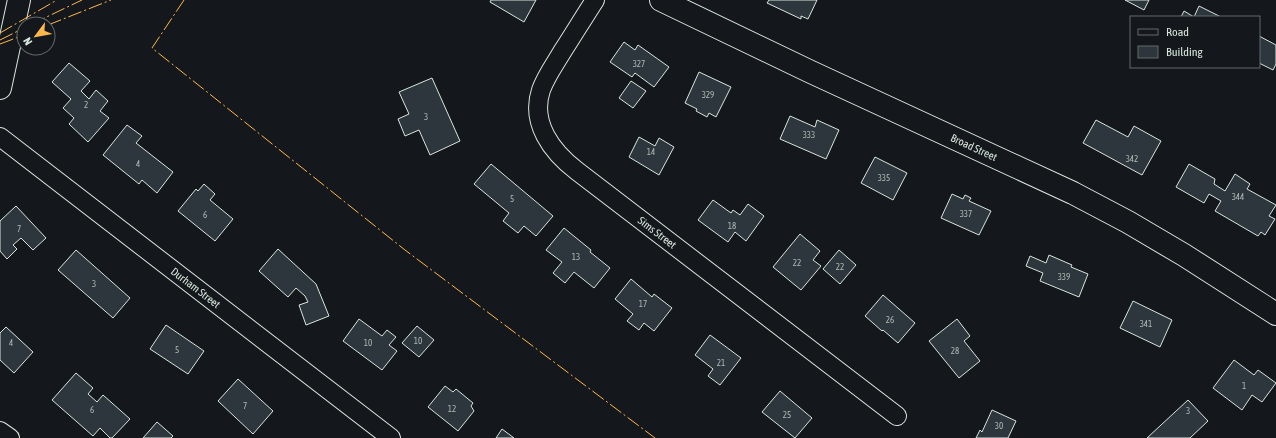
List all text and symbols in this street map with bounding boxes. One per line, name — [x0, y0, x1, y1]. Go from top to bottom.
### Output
north arrow — [16, 16, 56, 56]
legend — [1130, 16, 1260, 68]
text: Road — [1166, 25, 1189, 39]
text: N — [21, 35, 34, 47]
text: Building — [1166, 45, 1204, 59]
house number: 327 — [633, 59, 645, 69]
house number: 329 — [702, 90, 714, 100]
house number: 2 — [84, 100, 88, 110]
house number: 3 — [424, 112, 428, 122]
house number: 333 — [803, 130, 815, 140]
street label: Broad Street — [949, 131, 999, 163]
house number: 14 — [647, 147, 655, 157]
house number: 342 — [1126, 154, 1138, 164]
house number: 4 — [136, 159, 140, 169]
house number: 335 — [878, 173, 890, 183]
house number: 344 — [1232, 192, 1244, 202]
house number: 5 — [510, 194, 514, 204]
house number: 337 — [960, 209, 972, 219]
house number: 6 — [203, 210, 207, 220]
street label: Sims Street — [636, 214, 679, 251]
house number: 18 — [728, 221, 736, 231]
house number: 7 — [17, 224, 21, 234]
house number: 13 — [572, 252, 580, 262]
house number: 22 — [793, 258, 801, 268]
house number: 22 — [836, 262, 844, 272]
street label: Durham Street — [169, 265, 223, 310]
house number: 339 — [1058, 272, 1070, 282]
house number: 3 — [92, 279, 96, 289]
house number: 17 — [639, 299, 647, 309]
house number: 26 — [886, 315, 894, 325]
house number: 341 — [1140, 319, 1152, 329]
house number: 10 — [414, 336, 422, 346]
house number: 4 — [9, 338, 13, 348]
house number: 10 — [364, 338, 372, 348]
house number: 5 — [175, 345, 179, 355]
house number: 28 — [951, 346, 959, 356]
house number: 21 — [717, 358, 725, 368]
house number: 1 — [1242, 381, 1246, 391]
house number: 7 — [243, 401, 247, 411]
house number: 12 — [448, 404, 456, 414]
house number: 6 — [90, 405, 94, 415]
house number: 3 — [1186, 406, 1190, 416]
house number: 25 — [783, 410, 791, 420]
house number: 30 — [995, 421, 1003, 431]

